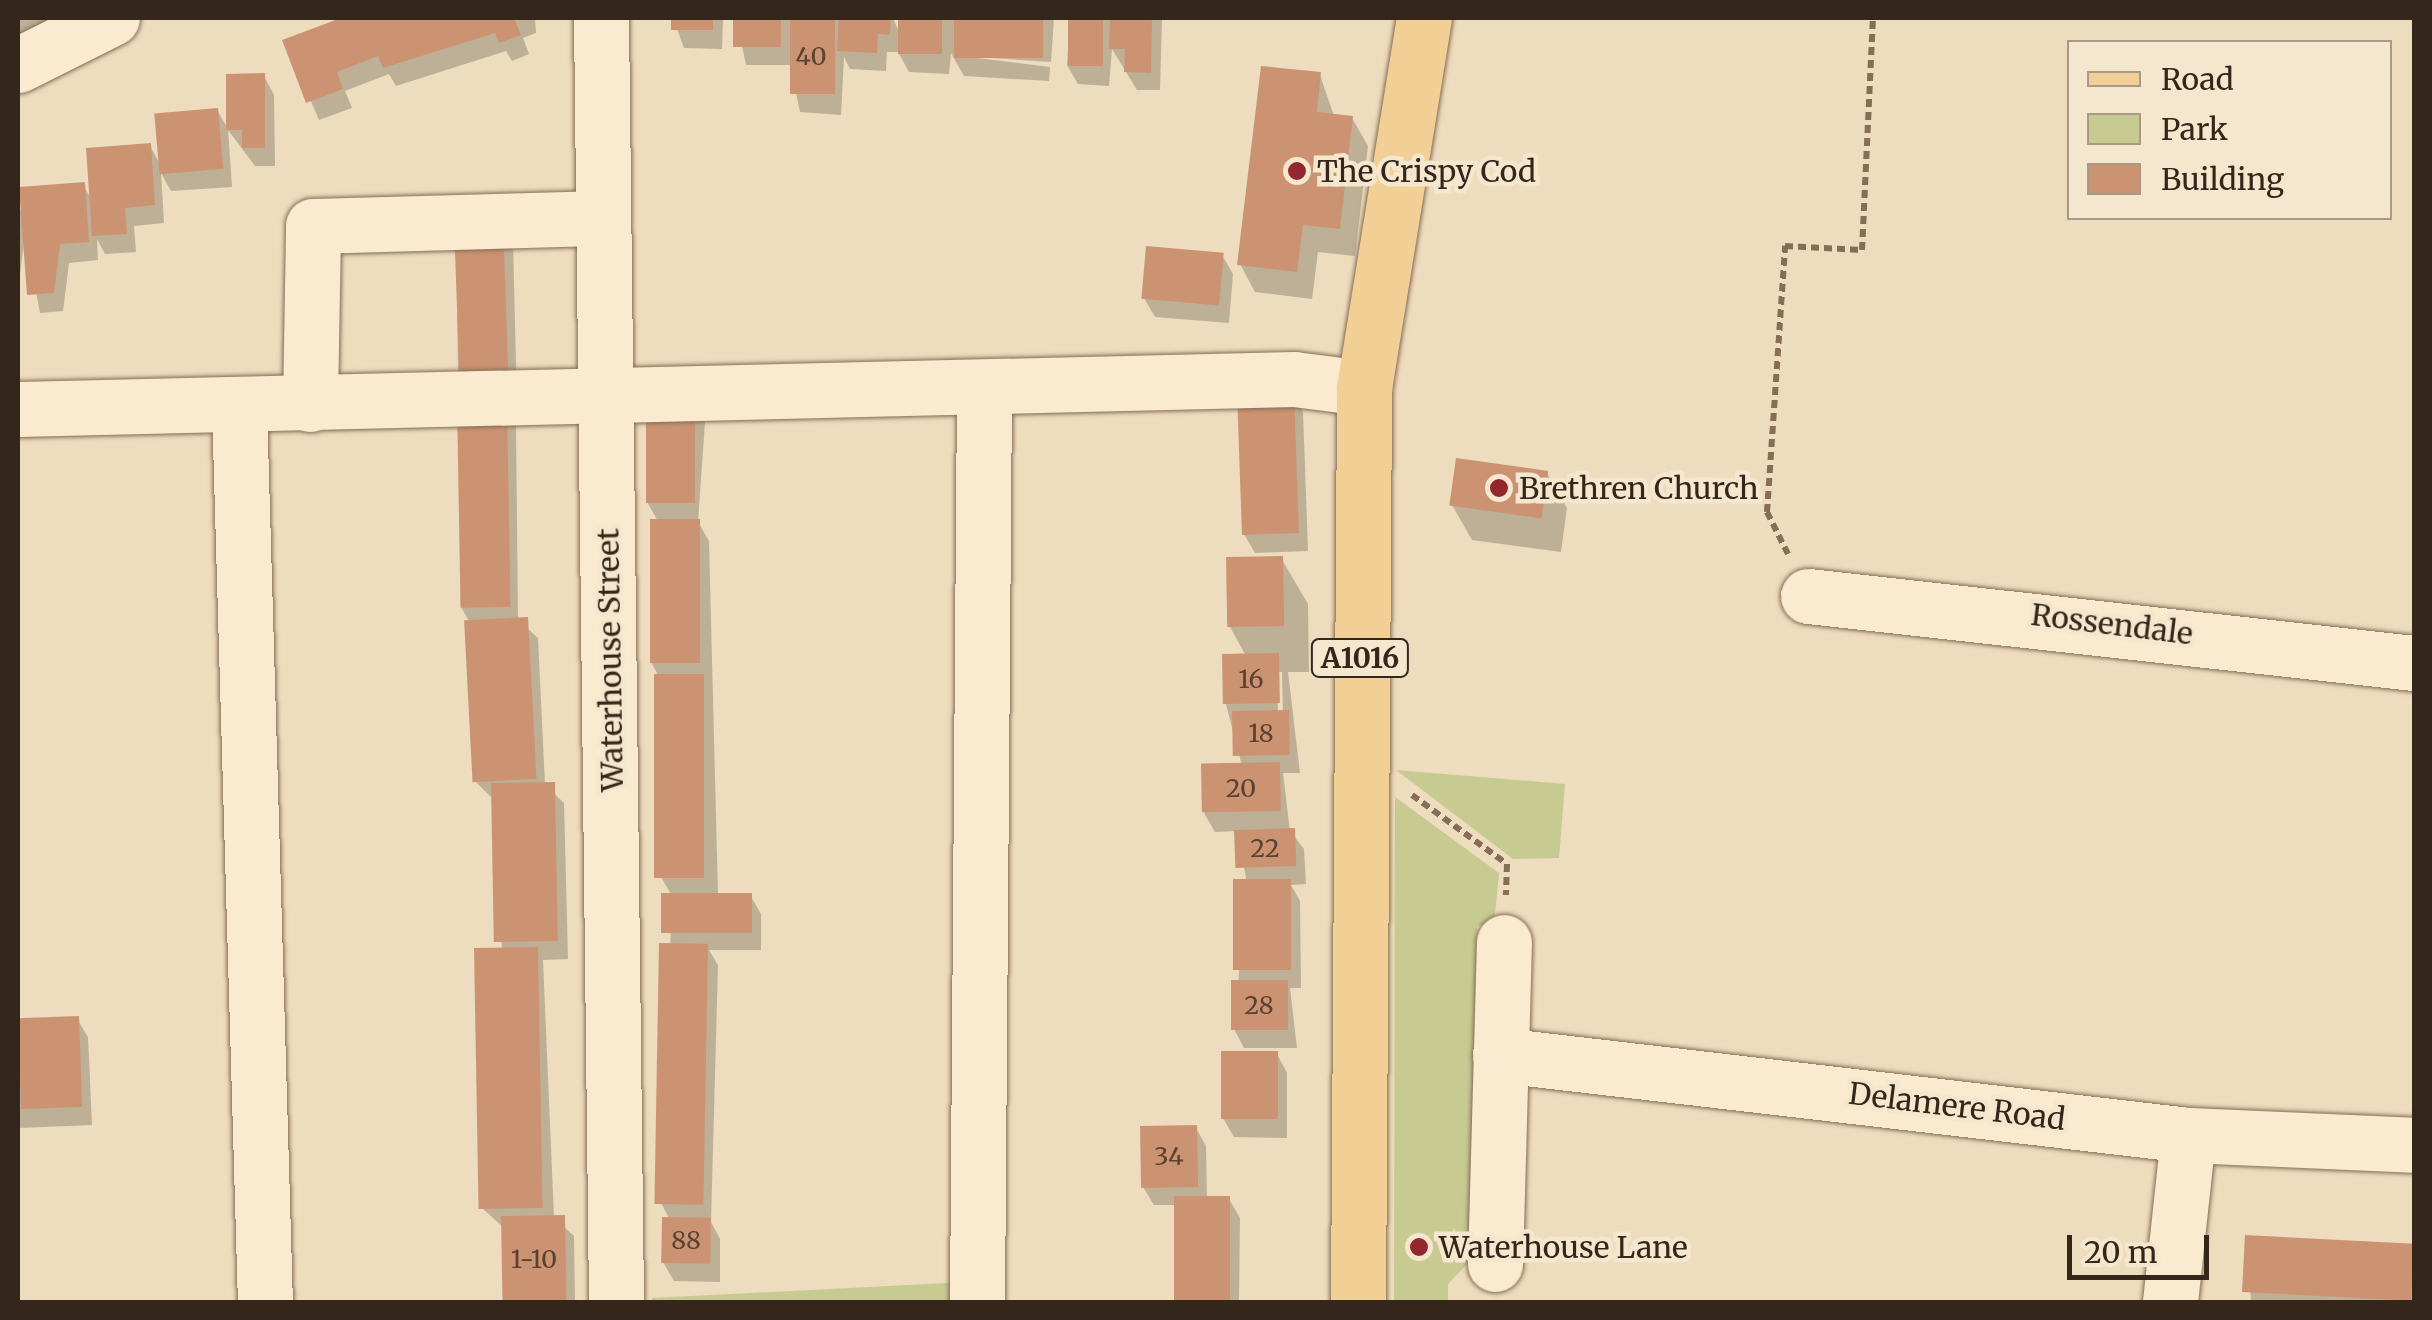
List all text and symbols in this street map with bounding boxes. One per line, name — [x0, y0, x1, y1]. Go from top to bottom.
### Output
legend — [2067, 40, 2392, 220]
house number: 40 — [795, 41, 827, 71]
text: Road — [2161, 60, 2234, 98]
text: Park — [2161, 110, 2228, 148]
place label: The Crispy Cod — [1317, 153, 1536, 189]
marker: The Crispy Cod — [1286, 160, 1308, 182]
text: Building — [2161, 160, 2284, 198]
place label: Brethren Church — [1519, 470, 1759, 506]
marker: Brethren Church — [1488, 477, 1510, 499]
street label: Waterhouse Street — [590, 528, 630, 792]
street label: Rossendale — [2029, 596, 2195, 652]
road number: A1016 — [1310, 635, 1410, 681]
house number: 16 — [1238, 664, 1264, 694]
house number: 18 — [1248, 718, 1274, 748]
house number: 20 — [1226, 773, 1256, 803]
house number: 22 — [1250, 833, 1280, 863]
house number: 28 — [1244, 990, 1274, 1020]
street label: Delamere Road — [1847, 1075, 2067, 1137]
house number: 34 — [1154, 1141, 1184, 1171]
scale bar — [2072, 1215, 2214, 1277]
house number: 88 — [671, 1225, 701, 1255]
place label: Waterhouse Lane — [1439, 1229, 1688, 1265]
text: 20 m — [2084, 1233, 2157, 1271]
marker: Waterhouse Lane — [1408, 1236, 1430, 1258]
house number: 1-10 — [511, 1244, 557, 1274]

